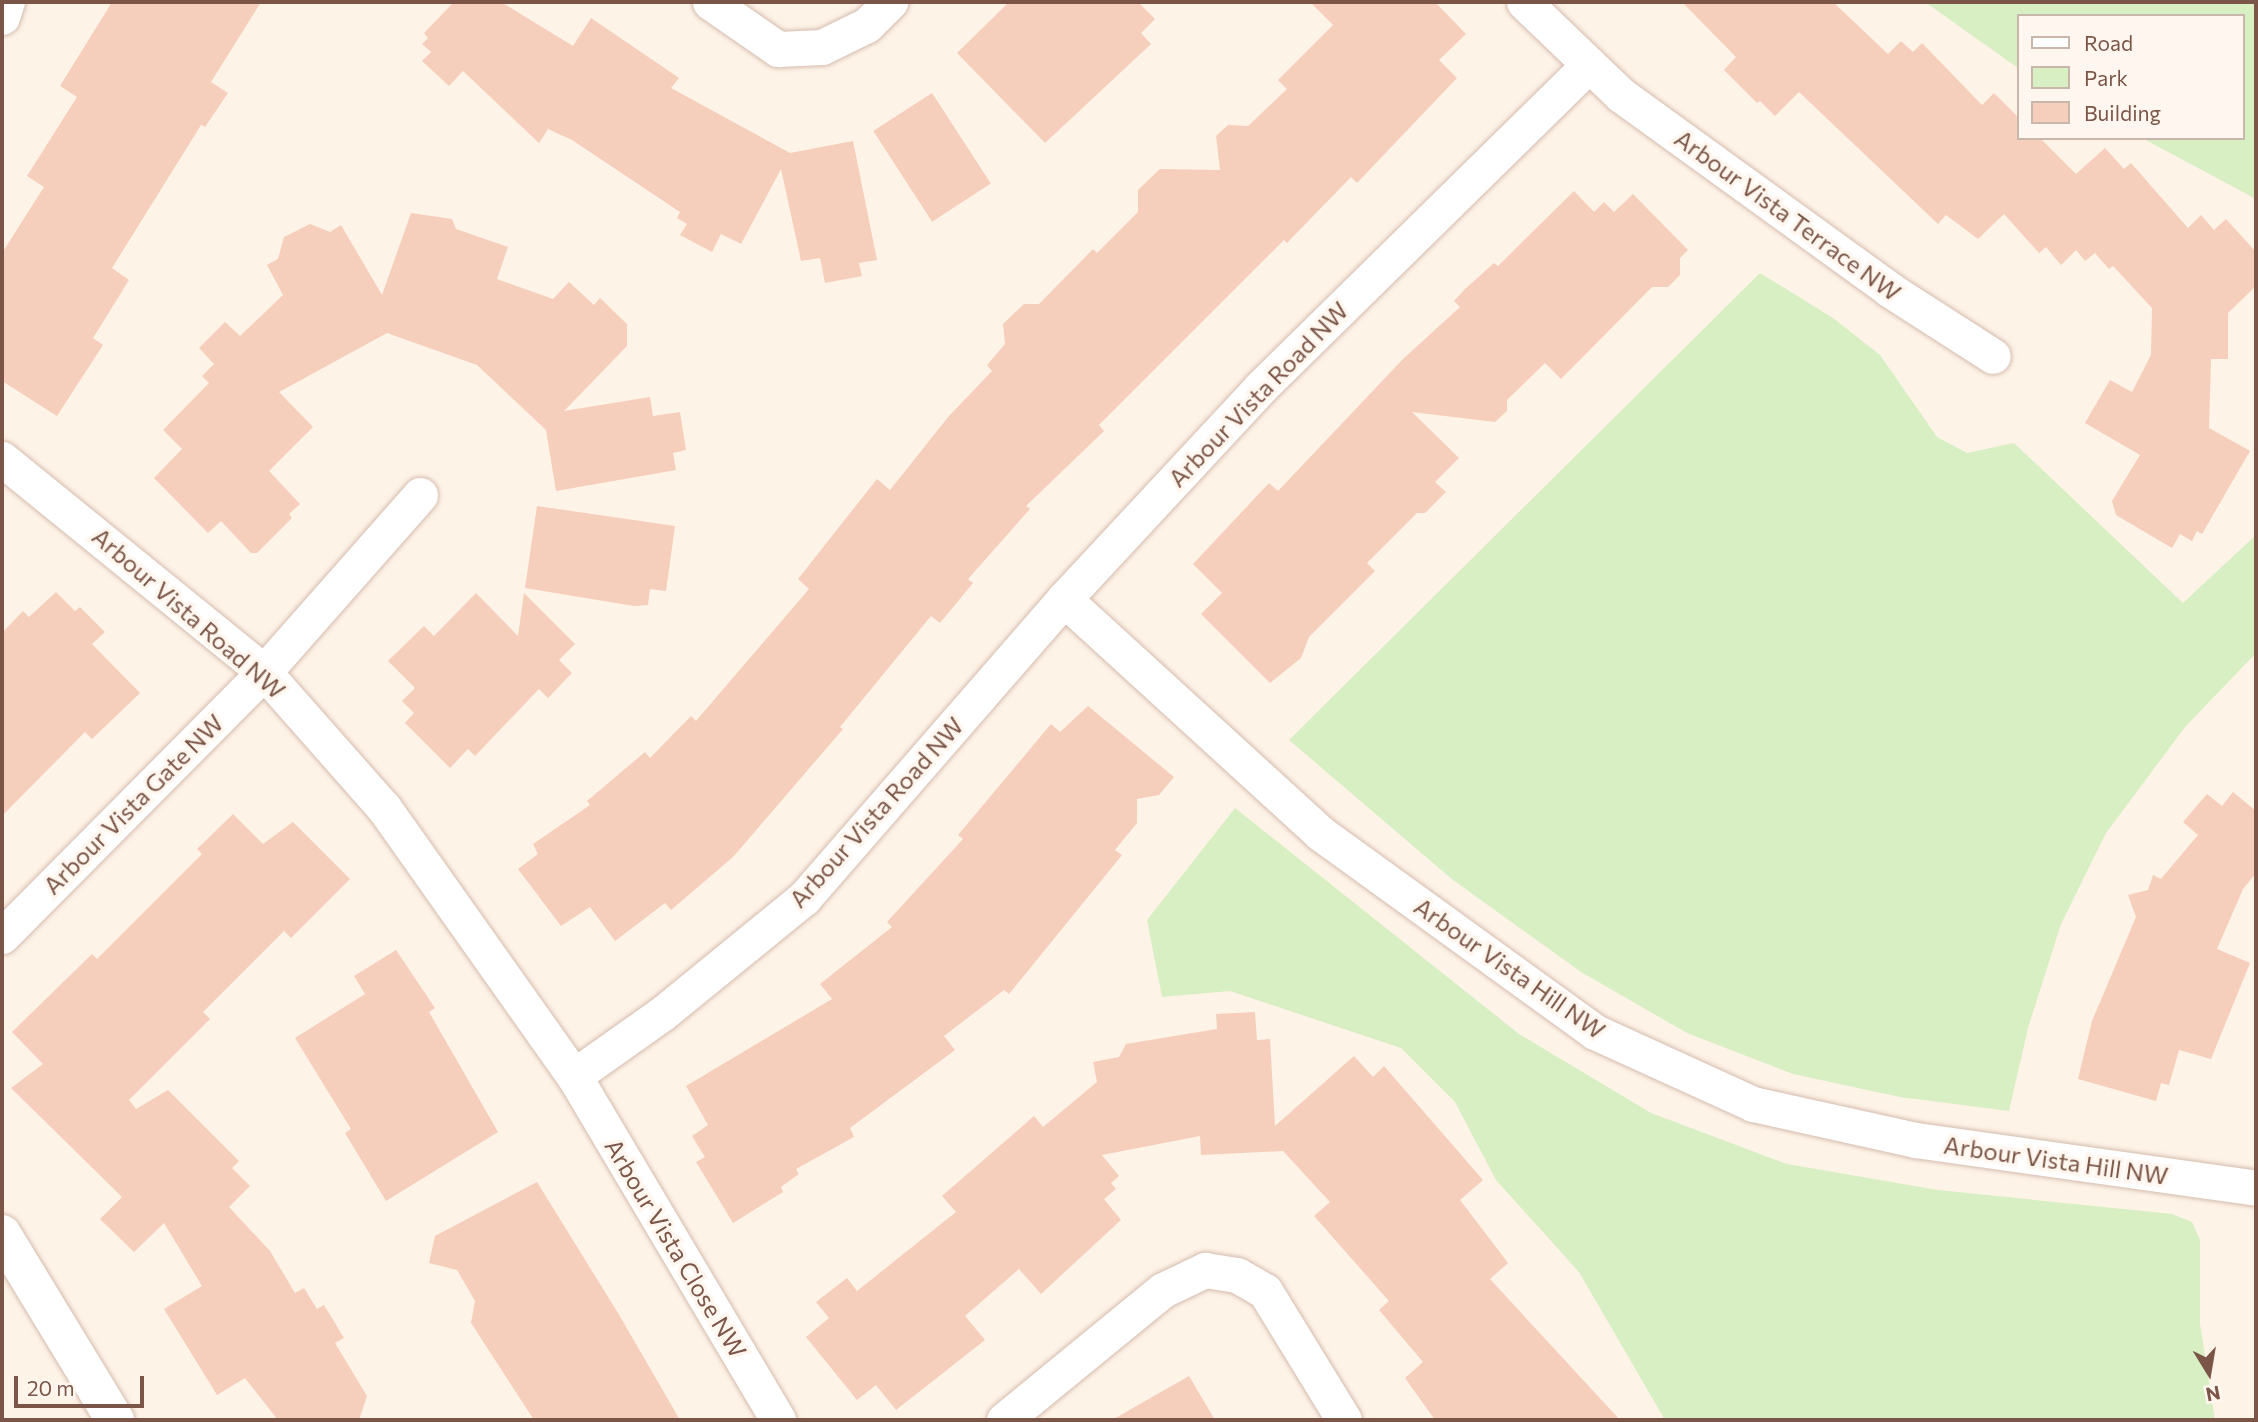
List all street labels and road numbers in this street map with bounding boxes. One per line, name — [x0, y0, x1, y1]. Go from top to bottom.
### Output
street label: Arbour Vista Terrace NW — [1669, 123, 1907, 307]
street label: Arbour Vista Road NW — [1162, 296, 1354, 492]
street label: Arbour Vista Road NW — [87, 521, 291, 705]
street label: Arbour Vista Gate NW — [37, 708, 229, 900]
street label: Arbour Vista Road NW — [783, 711, 969, 913]
street label: Arbour Vista Hill NW — [1409, 891, 1611, 1045]
street label: Arbour Vista Hill NW — [1942, 1130, 2170, 1190]
street label: Arbour Vista Close NW — [599, 1133, 753, 1363]

